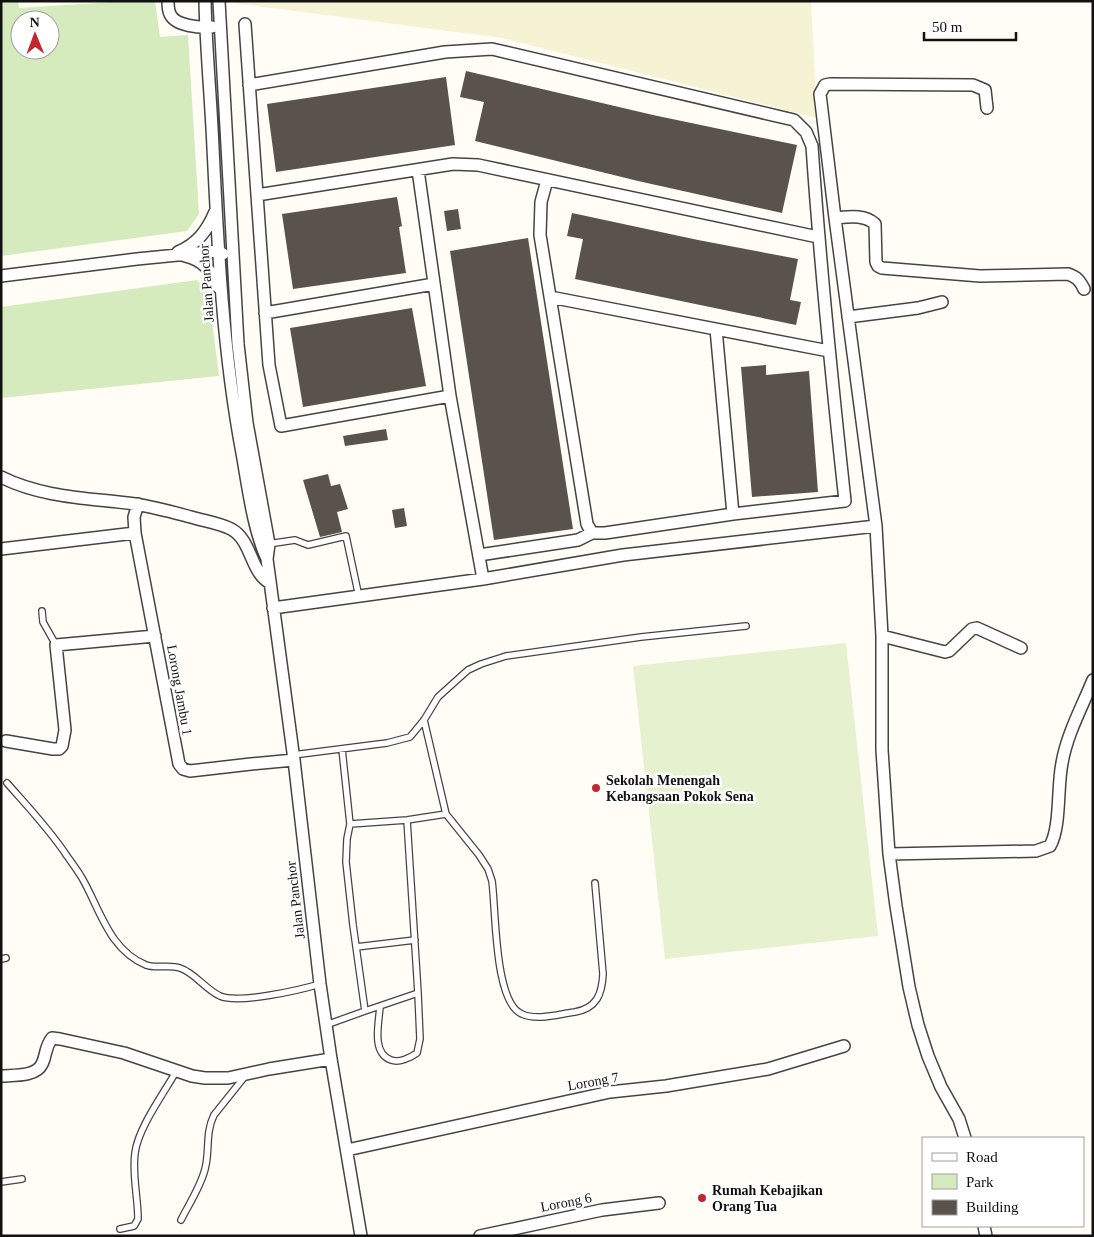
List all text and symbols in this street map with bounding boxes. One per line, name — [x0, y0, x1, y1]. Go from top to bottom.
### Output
north arrow — [10, 10, 60, 60]
scale bar — [924, 10, 1016, 42]
text: N — [30, 15, 40, 30]
text: 50 m — [932, 19, 963, 35]
street label: Jalan Panchor — [196, 243, 217, 322]
street label: Lorong Jambu 1 — [164, 644, 195, 737]
place label: Sekolah Menengah Kebangsaan Pokok Sena — [606, 773, 754, 804]
marker: Sekolah Menengah Kebangsaan Pokok Sena — [590, 782, 602, 794]
street label: Jalan Panchor — [283, 860, 308, 940]
street label: Lorong 7 — [566, 1070, 620, 1093]
legend — [922, 1137, 1084, 1227]
text: Road — [966, 1149, 998, 1165]
text: Park — [966, 1174, 994, 1190]
place label: Rumah Kebajikan Orang Tua — [712, 1183, 823, 1214]
street label: Lorong 6 — [539, 1190, 593, 1215]
marker: Rumah Kebajikan Orang Tua — [696, 1192, 708, 1204]
text: Building — [966, 1199, 1019, 1215]

